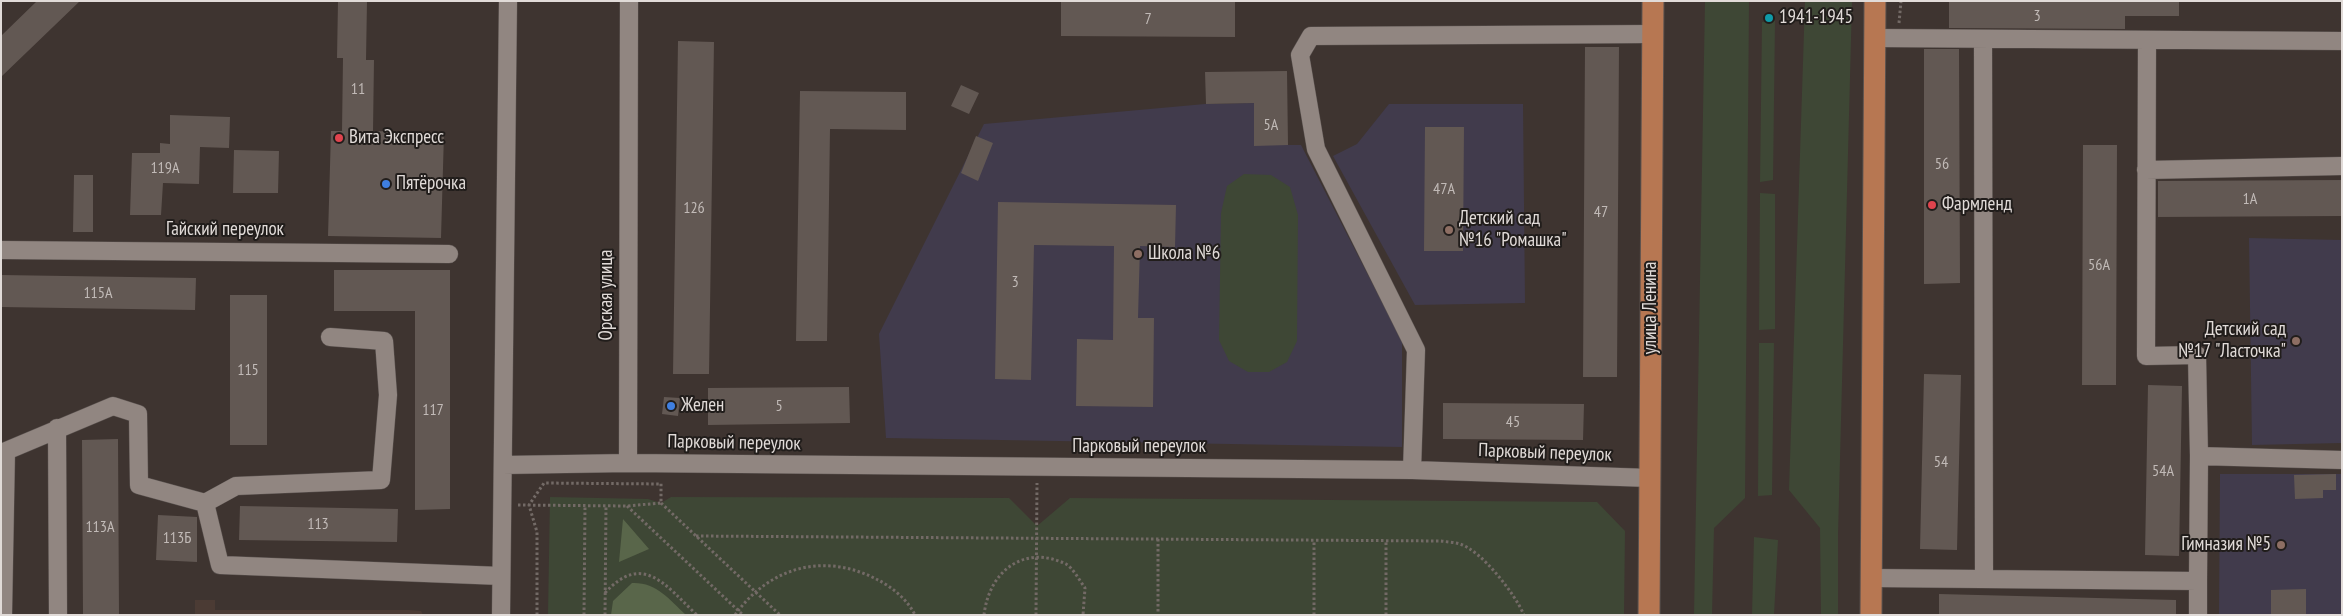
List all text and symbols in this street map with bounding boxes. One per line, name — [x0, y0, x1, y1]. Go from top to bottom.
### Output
house number: 3 — [2033, 6, 2041, 26]
place label: 1941-1945 — [1779, 7, 1853, 29]
house number: 7 — [1144, 9, 1152, 29]
marker: 1941-1945 — [1763, 12, 1775, 24]
house number: 11 — [351, 79, 365, 99]
house number: 5А — [1264, 115, 1278, 135]
place label: Вита Экспресс — [349, 127, 444, 149]
marker: Вита Экспресс — [333, 132, 345, 144]
house number: 56 — [1935, 154, 1949, 174]
house number: 119А — [150, 158, 180, 178]
place label: Пятёрочка — [396, 173, 466, 195]
marker: Пятёрочка — [380, 178, 392, 190]
house number: 47А — [1433, 179, 1455, 199]
house number: 1А — [2243, 189, 2257, 209]
place label: Фармленд — [1942, 194, 2012, 216]
house number: 126 — [683, 198, 705, 218]
marker: Фармленд — [1926, 199, 1938, 211]
house number: 47 — [1594, 202, 1608, 222]
place label: Детский сад №16 "Ромашка" — [1459, 208, 1567, 252]
street label: Гайский переулок — [166, 219, 284, 241]
marker: Детский сад №16 "Ромашка" — [1443, 224, 1455, 236]
place label: Школа №6 — [1148, 243, 1220, 265]
marker: Школа №6 — [1132, 248, 1144, 260]
street label: Орская улица — [596, 250, 618, 340]
house number: 56А — [2088, 255, 2110, 275]
street label: улица Ленина — [1640, 262, 1662, 354]
house number: 3 — [1011, 272, 1019, 292]
house number: 115А — [83, 283, 113, 303]
place label: Детский сад №17 "Ласточка" — [2178, 319, 2286, 363]
marker: Детский сад №17 "Ласточка" — [2290, 335, 2302, 347]
house number: 115 — [237, 360, 259, 380]
place label: Желен — [681, 395, 724, 417]
house number: 5 — [775, 396, 783, 416]
house number: 117 — [422, 400, 444, 420]
marker: Желен — [665, 400, 677, 412]
house number: 45 — [1506, 412, 1520, 432]
street label: Парковый переулок — [667, 430, 801, 456]
street label: Парковый переулок — [1072, 436, 1206, 458]
street label: Парковый переулок — [1478, 439, 1612, 467]
house number: 54 — [1934, 452, 1948, 472]
house number: 54А — [2152, 461, 2174, 481]
house number: 113 — [307, 514, 329, 534]
house number: 113А — [85, 517, 115, 537]
house number: 113Б — [163, 528, 191, 548]
place label: Гимназия №5 — [2181, 534, 2271, 556]
marker: Гимназия №5 — [2275, 539, 2287, 551]

